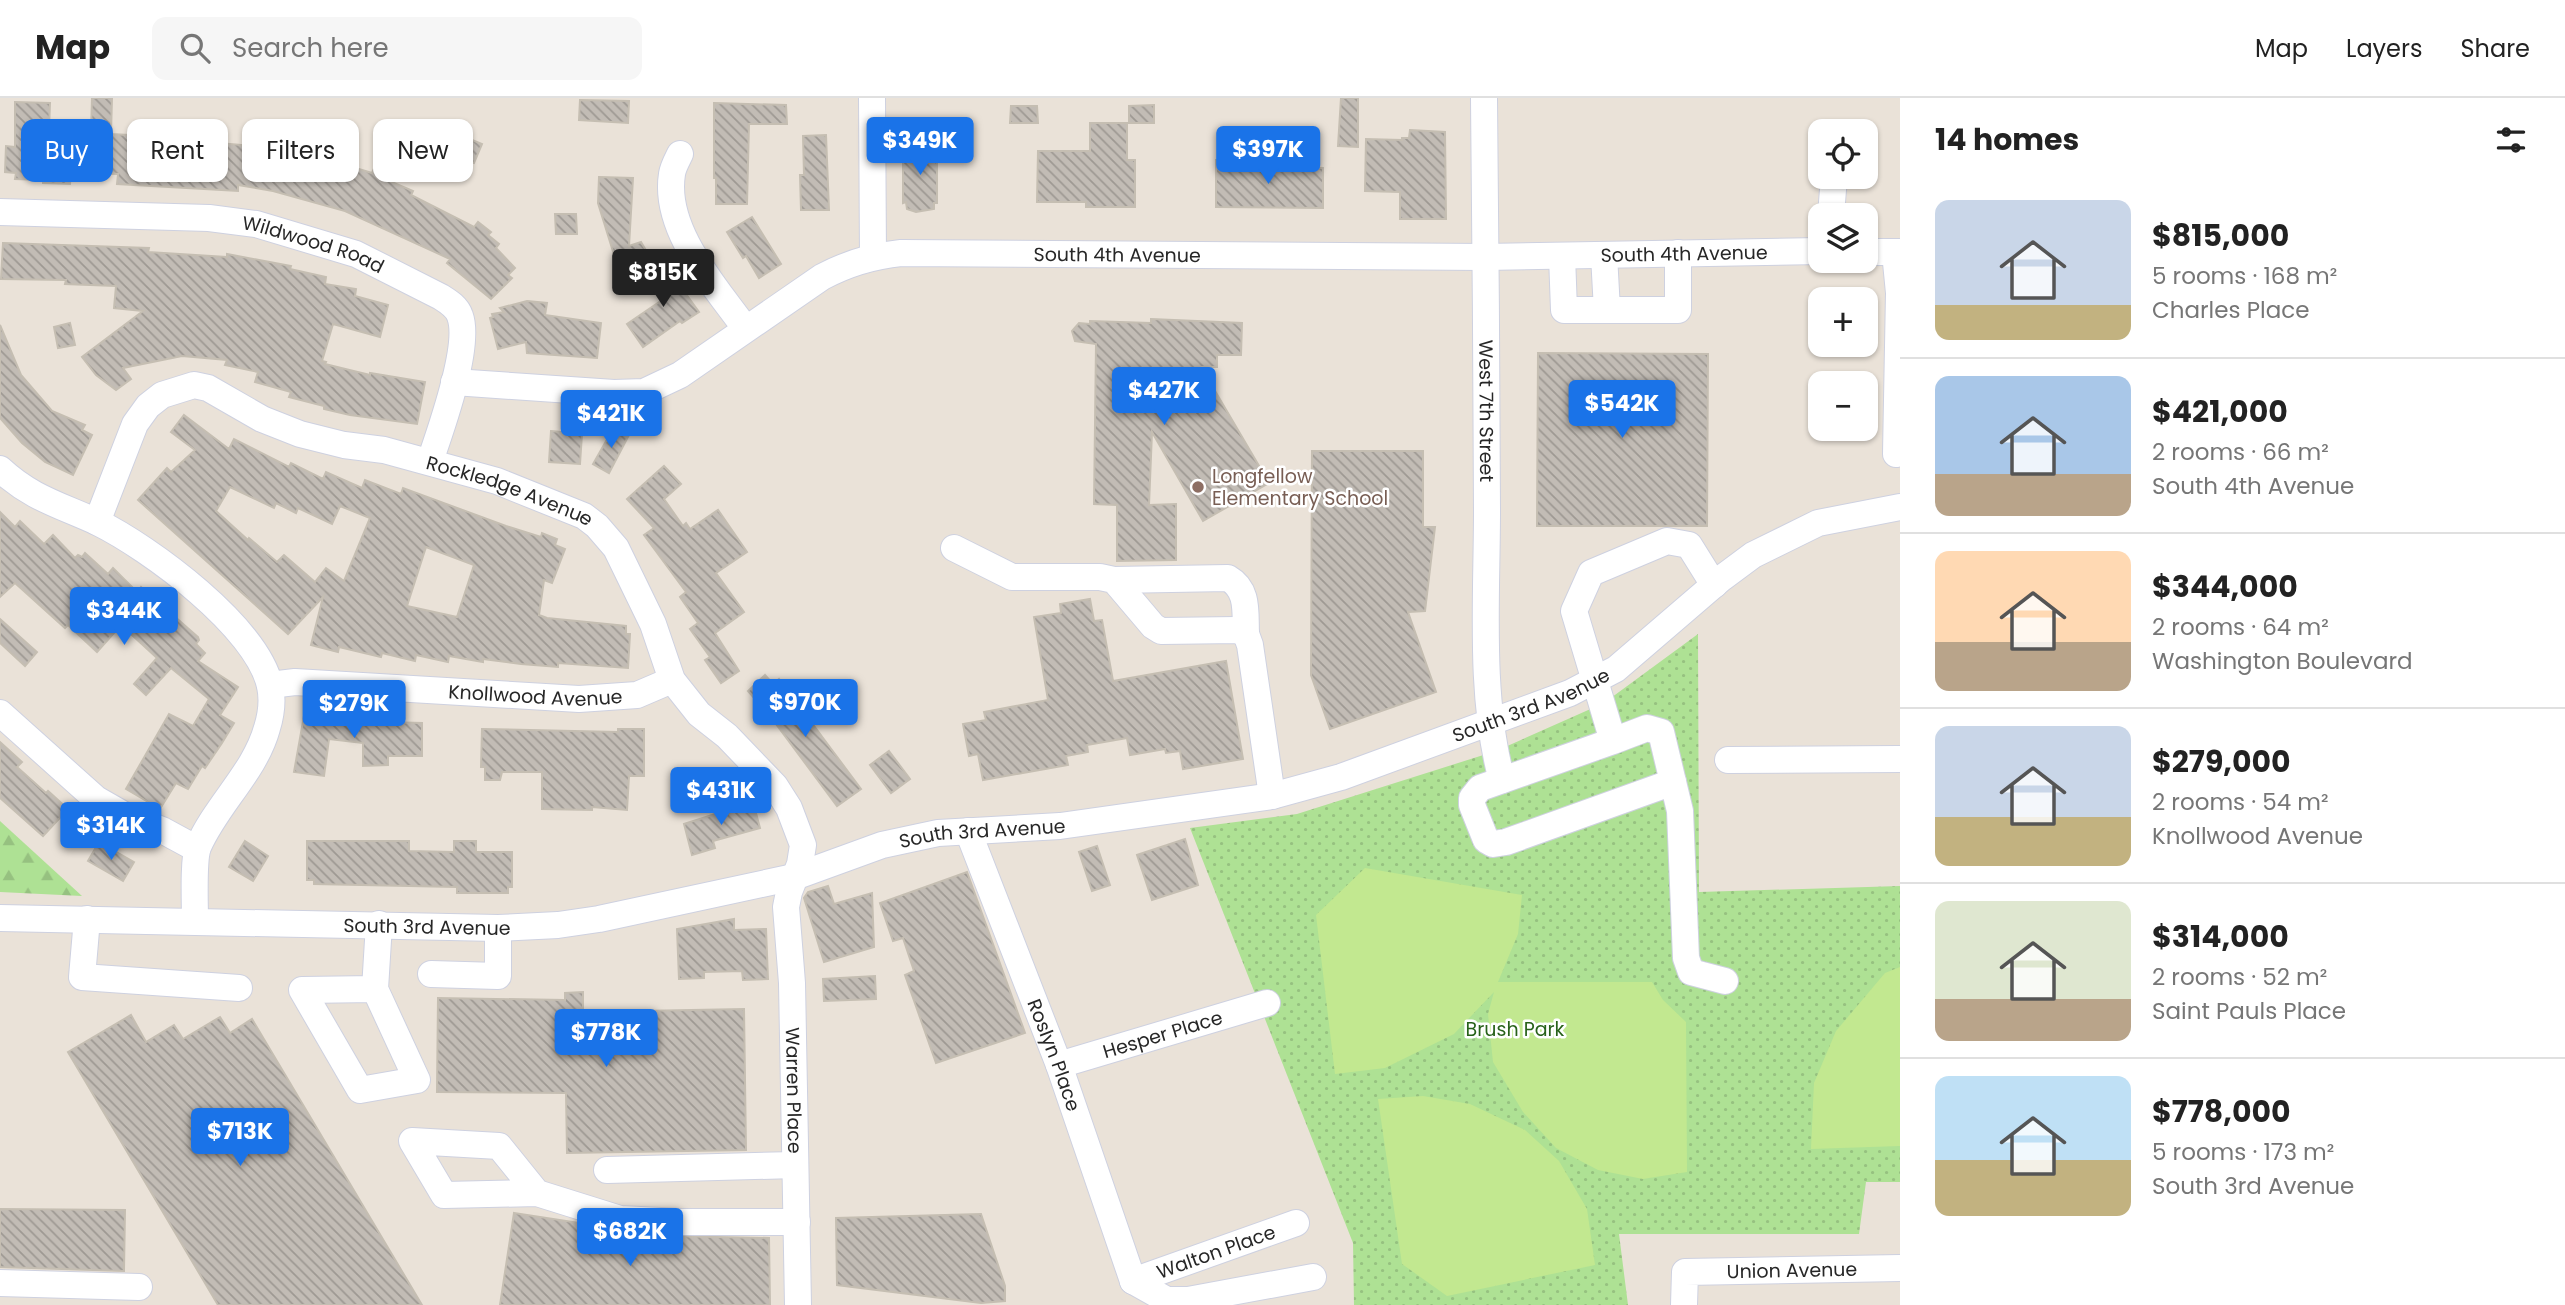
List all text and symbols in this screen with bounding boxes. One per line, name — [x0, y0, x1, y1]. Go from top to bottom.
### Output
search box — [152, 17, 642, 80]
text: Map — [35, 24, 110, 71]
icon: search — [176, 29, 214, 67]
text: Search here — [232, 30, 389, 66]
text: Map — [2255, 32, 2308, 65]
text: Layers — [2346, 32, 2422, 65]
text: Share — [2460, 32, 2530, 65]
pin: $349K — [871, 118, 969, 177]
text: 14 homes — [1935, 118, 2079, 161]
chip: Buy — [21, 119, 113, 182]
chip: Rent — [127, 119, 228, 182]
chip: Filters — [242, 119, 359, 182]
chip: New — [373, 119, 473, 182]
map controls — [1808, 119, 1878, 441]
button: locate — [1808, 119, 1878, 189]
icon: filters — [2492, 121, 2530, 159]
text: $349K — [883, 124, 957, 156]
pin: $397K — [1219, 126, 1317, 186]
text: $397K — [1232, 133, 1304, 165]
button: layers — [1808, 203, 1878, 273]
street label: Wildwood Road — [241, 209, 389, 280]
text: $815,000 — [2152, 214, 2289, 257]
icon: home — [1991, 228, 2075, 312]
street label: South 4th Avenue — [1600, 238, 1768, 268]
street label: South 4th Avenue — [1033, 240, 1201, 269]
pin: $815K — [614, 250, 712, 309]
text: $815K — [628, 256, 698, 288]
text: 5 rooms · 168 m² — [2152, 260, 2337, 292]
button: + — [1808, 287, 1878, 357]
text: Charles Place — [2152, 294, 2309, 326]
street label: West 7th Street — [1473, 340, 1500, 482]
pin: $427K — [1115, 368, 1213, 427]
button: − — [1808, 371, 1878, 441]
text: $427K — [1128, 374, 1200, 406]
pin: $542K — [1573, 380, 1671, 440]
text: $542K — [1585, 387, 1659, 419]
pin: $421K — [562, 390, 660, 450]
text: $421,000 — [2152, 390, 2288, 433]
text: $421K — [577, 397, 645, 429]
icon: home — [1991, 404, 2075, 488]
text: 2 rooms · 66 m² — [2152, 436, 2329, 468]
street label: Rockledge Avenue — [423, 449, 599, 532]
place label: Longfellow Elementary School — [1212, 463, 1388, 512]
text: South 4th Avenue — [2152, 470, 2354, 502]
marker: Longfellow Elementary School — [1190, 479, 1206, 495]
text: $344,000 — [2152, 565, 2298, 608]
icon: home — [1991, 579, 2075, 663]
pin: $344K — [75, 588, 173, 647]
text: $344K — [86, 594, 162, 626]
text: 2 rooms · 64 m² — [2152, 611, 2329, 643]
text: Washington Boulevard — [2152, 645, 2413, 677]
street label: South 3rd Avenue — [1449, 661, 1614, 749]
street label: Knollwood Avenue — [448, 678, 623, 713]
pin: $279K — [305, 680, 403, 740]
pin: $970K — [756, 680, 854, 739]
text: $970K — [769, 686, 841, 718]
text: $279K — [319, 687, 389, 719]
text: $279,000 — [2152, 740, 2291, 783]
icon: home — [1991, 754, 2075, 838]
pin: $431K — [672, 768, 770, 827]
text: $431K — [686, 774, 756, 806]
text: 2 rooms · 54 m² — [2152, 786, 2329, 818]
pin: $314K — [62, 802, 160, 862]
text: $314K — [76, 809, 146, 841]
street label: South 3rd Avenue — [896, 812, 1066, 855]
text: Knollwood Avenue — [2152, 820, 2363, 852]
street label: South 3rd Avenue — [343, 911, 511, 942]
text: $314,000 — [2152, 915, 2289, 958]
icon: home — [1991, 929, 2075, 1013]
text: 2 rooms · 52 m² — [2152, 961, 2327, 993]
street label: Roslyn Place — [1021, 995, 1087, 1115]
text: Saint Pauls Place — [2152, 995, 2346, 1027]
street label: Hesper Place — [1099, 1004, 1226, 1065]
pin: $778K — [557, 1010, 655, 1069]
text: $778K — [571, 1016, 641, 1048]
park label: Brush Park — [1466, 1016, 1565, 1043]
street label: Warren Place — [779, 1027, 809, 1154]
text: $778,000 — [2152, 1090, 2291, 1133]
icon: home — [1991, 1104, 2075, 1188]
pin: $713K — [191, 1108, 289, 1168]
text: $713K — [207, 1115, 273, 1147]
text: 5 rooms · 173 m² — [2152, 1136, 2334, 1168]
text: South 3rd Avenue — [2152, 1170, 2354, 1202]
pin: $682K — [581, 1208, 679, 1268]
text: $682K — [593, 1215, 667, 1247]
street label: Walton Place — [1153, 1218, 1279, 1285]
street label: Union Avenue — [1726, 1255, 1857, 1285]

